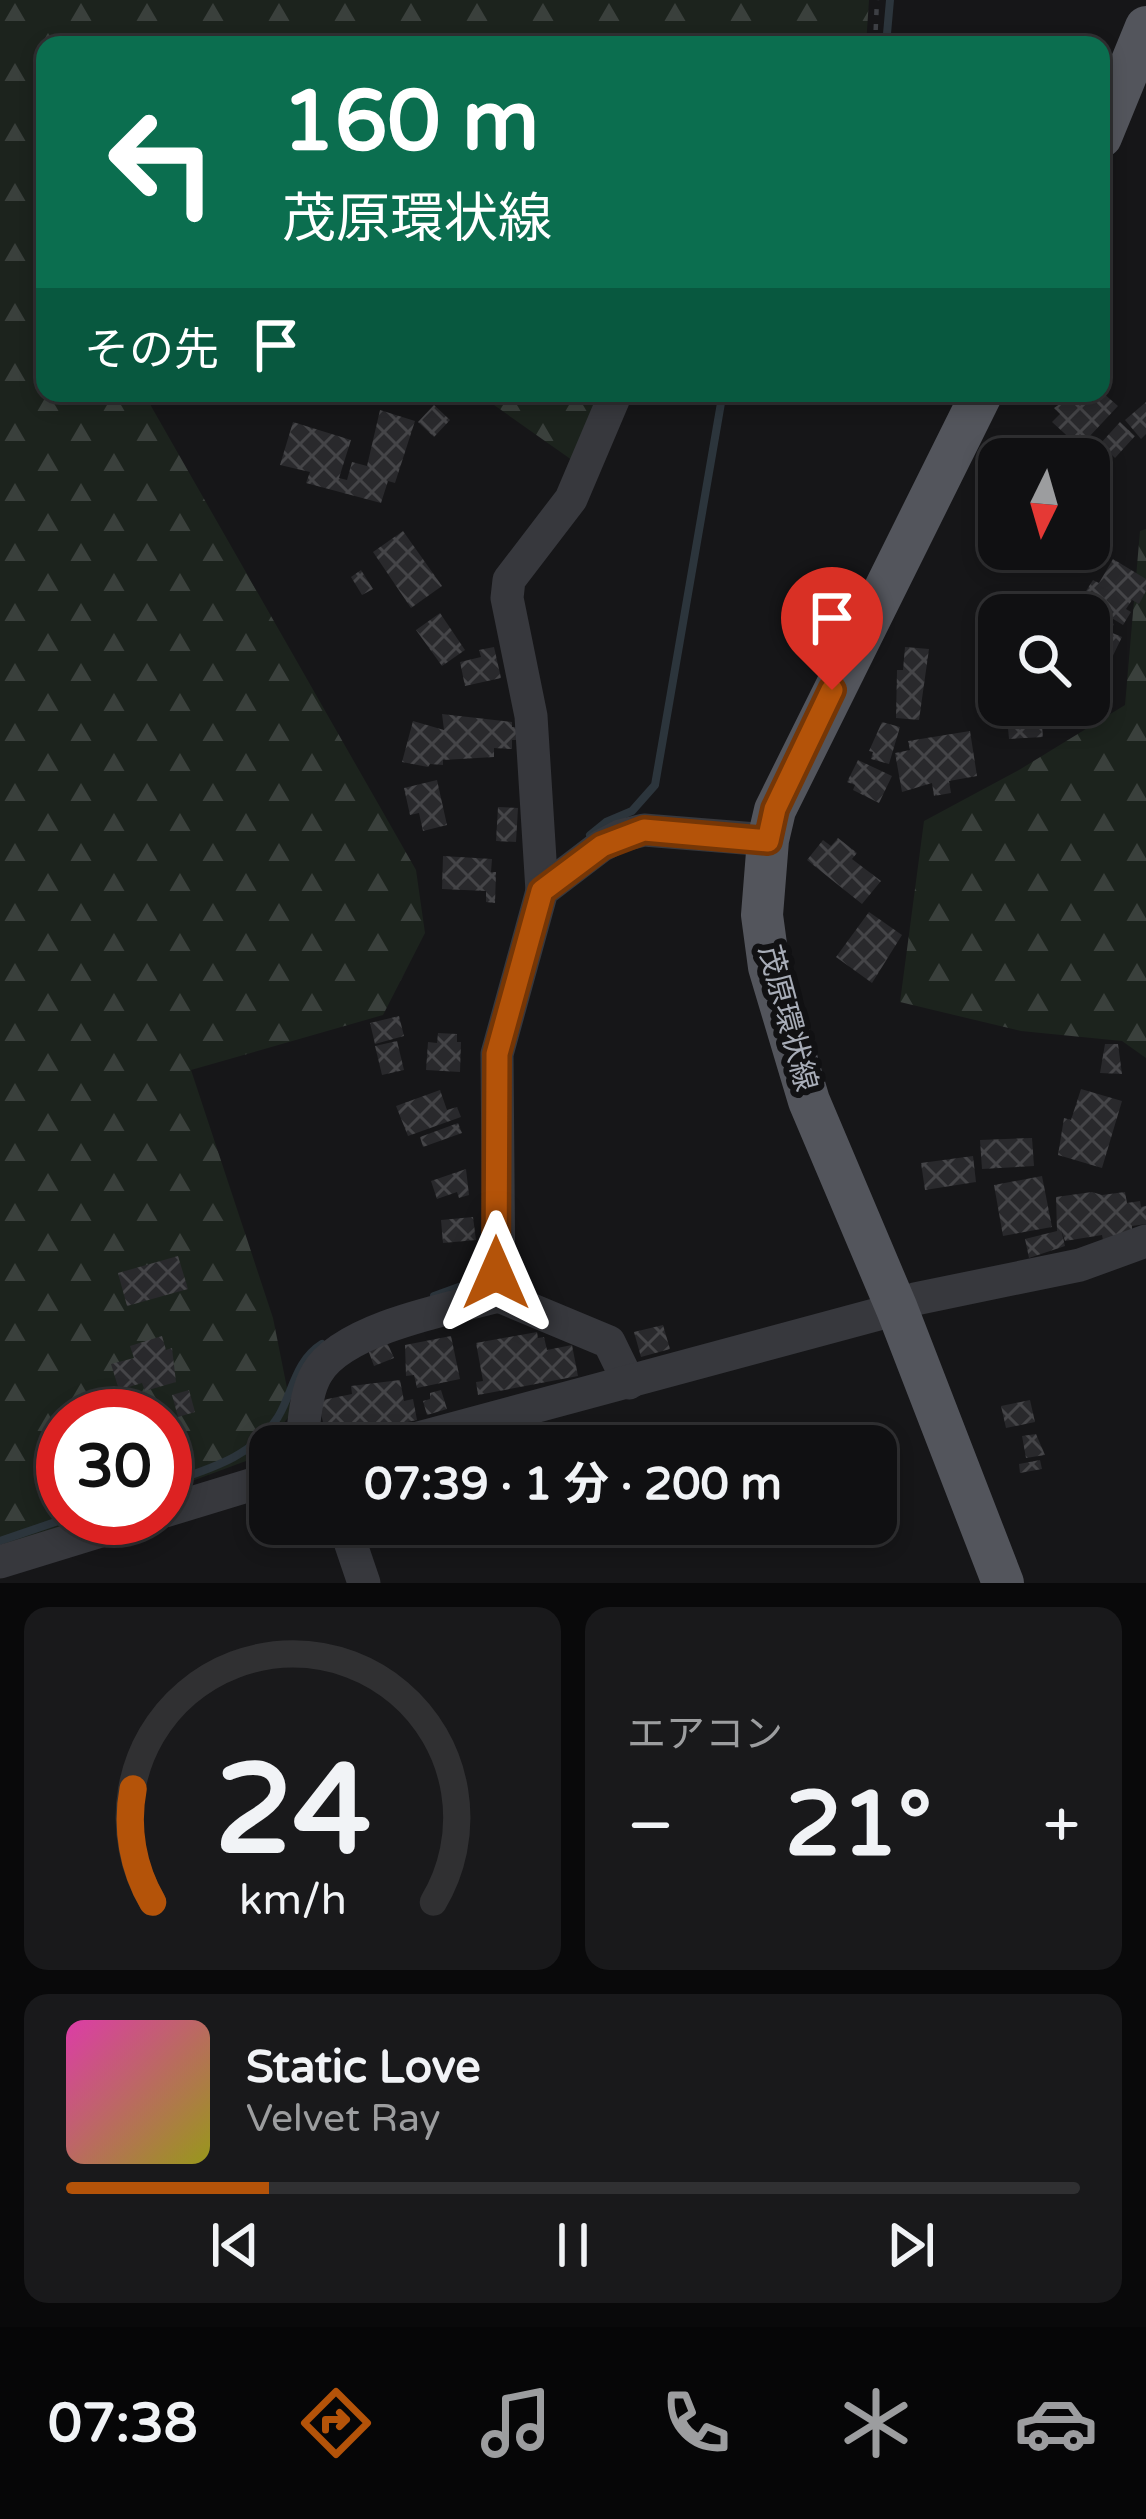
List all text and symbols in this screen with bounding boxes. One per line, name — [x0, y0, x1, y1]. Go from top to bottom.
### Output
text: 160 m — [282, 72, 539, 173]
icon: left — [84, 84, 240, 240]
text: 茂原環状線 — [282, 187, 552, 252]
icon: arrive — [243, 312, 309, 378]
text: その先 — [84, 324, 219, 378]
north arrow — [978, 438, 1110, 570]
map controls — [978, 438, 1110, 726]
pin — [781, 567, 883, 690]
icon: arrive — [799, 585, 865, 651]
button: search — [978, 594, 1110, 726]
street label: 茂原環状線 — [750, 941, 825, 1095]
position arrow — [433, 1210, 559, 1336]
speed limit sign: 30 — [36, 1389, 192, 1545]
text: 07:39 · 1 分 · 200 m — [364, 1458, 782, 1512]
text: エアコン — [627, 1711, 783, 1758]
text: 24 — [214, 1736, 371, 1887]
text: 21° — [785, 1771, 932, 1880]
text: − — [627, 1786, 674, 1866]
text: + — [1043, 1786, 1080, 1866]
text: km/h — [239, 1874, 346, 1925]
text: Static Love — [246, 2041, 481, 2095]
text: Velvet Ray — [246, 2095, 441, 2142]
icon: previous — [202, 2212, 268, 2278]
icon: pause — [540, 2212, 606, 2278]
icon: next — [878, 2212, 944, 2278]
icon: directions — [294, 2381, 378, 2465]
icon: music — [474, 2381, 558, 2465]
icon: phone — [654, 2381, 738, 2465]
icon: climate — [834, 2381, 918, 2465]
icon: car — [1014, 2381, 1098, 2465]
text: 07:38 — [48, 2391, 198, 2456]

